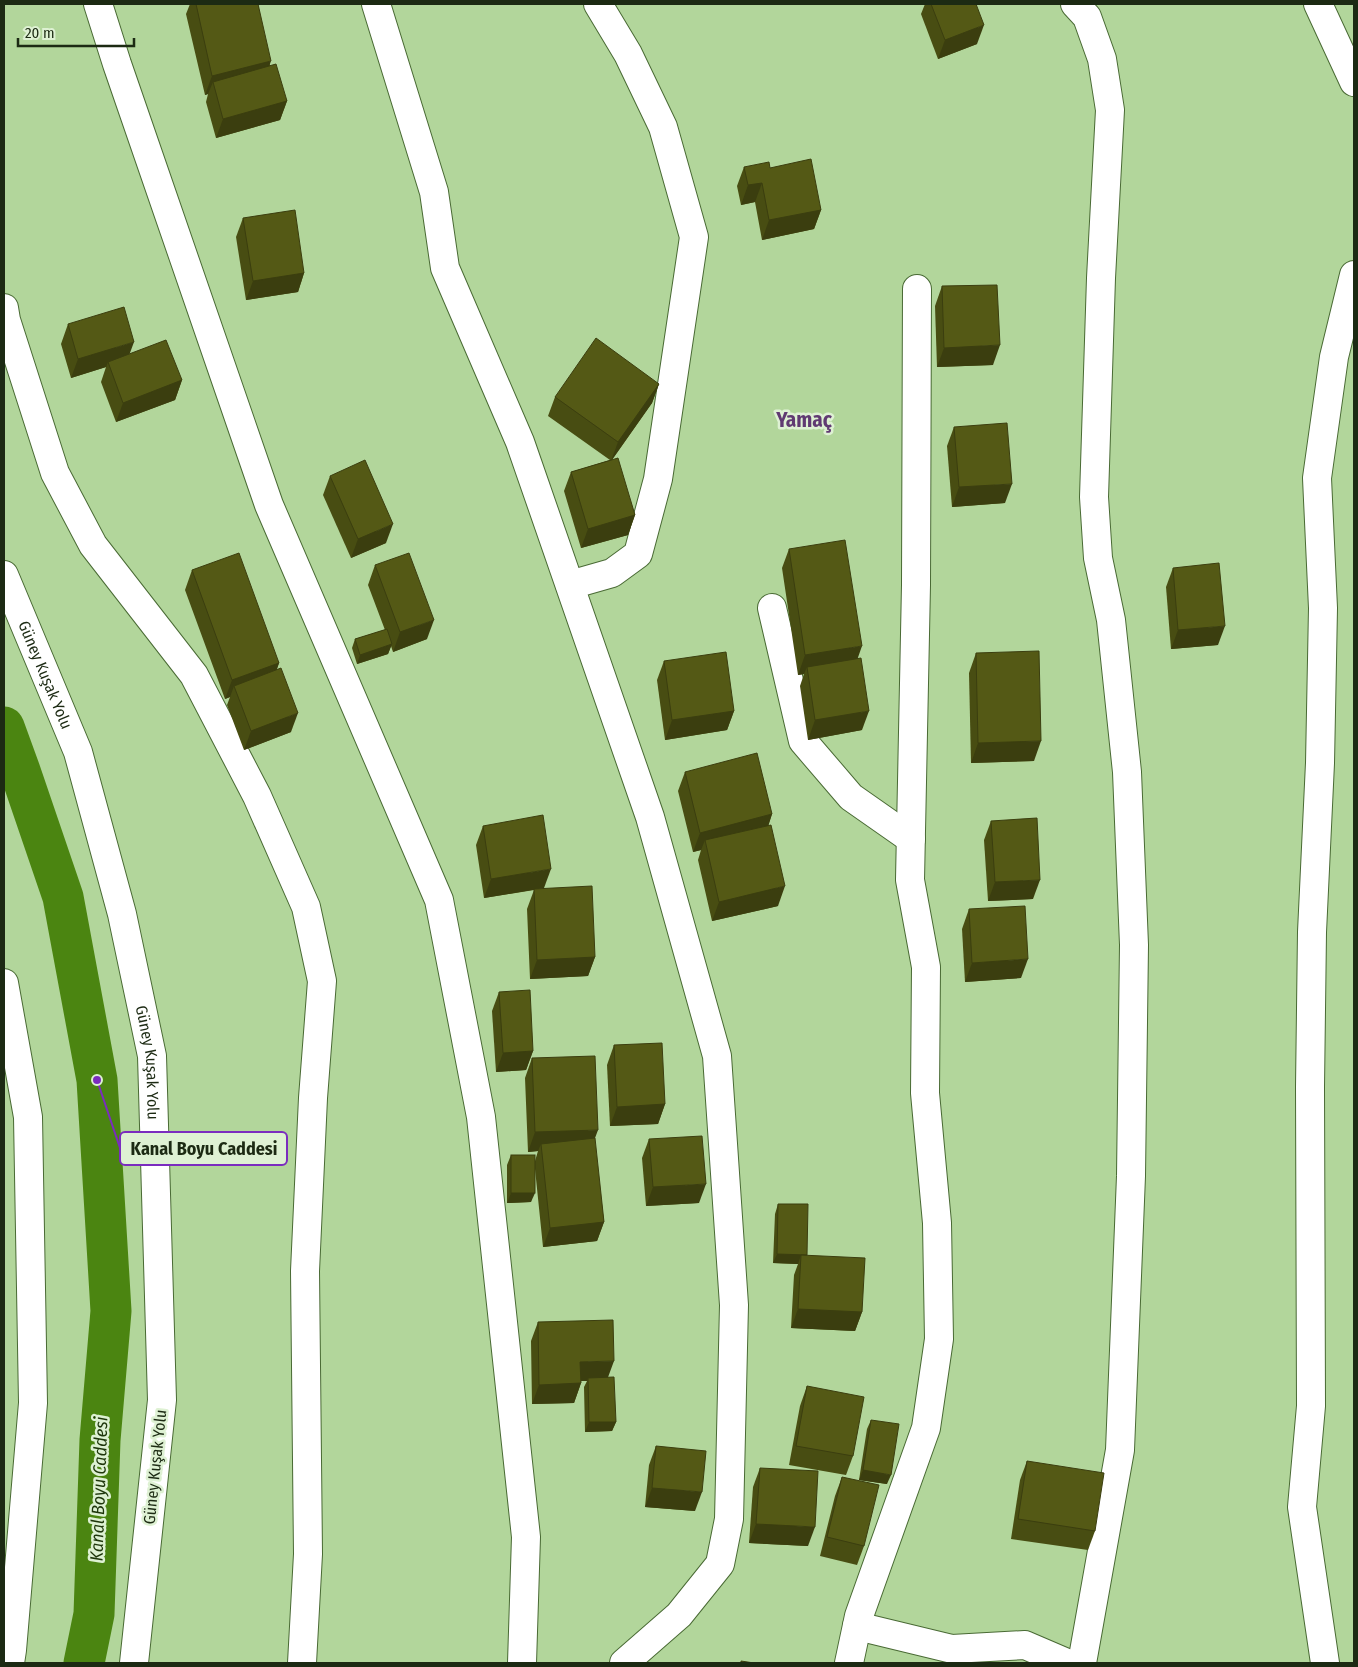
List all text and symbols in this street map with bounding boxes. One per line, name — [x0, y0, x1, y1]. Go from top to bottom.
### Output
scale bar — [18, 15, 134, 47]
text: 20 m — [25, 24, 55, 42]
district label: Yamaç — [775, 407, 833, 433]
street label: Güney Kuşak Yolu — [15, 618, 77, 732]
street label: Güney Kuşak Yolu — [132, 1004, 163, 1120]
callout: Kanal Boyu Caddesi — [120, 1132, 287, 1165]
text: Kanal Boyu Caddesi — [131, 1138, 277, 1160]
street label: Güney Kuşak Yolu — [140, 1409, 170, 1525]
water label: Kanal Boyu Caddesi — [85, 1416, 113, 1562]

